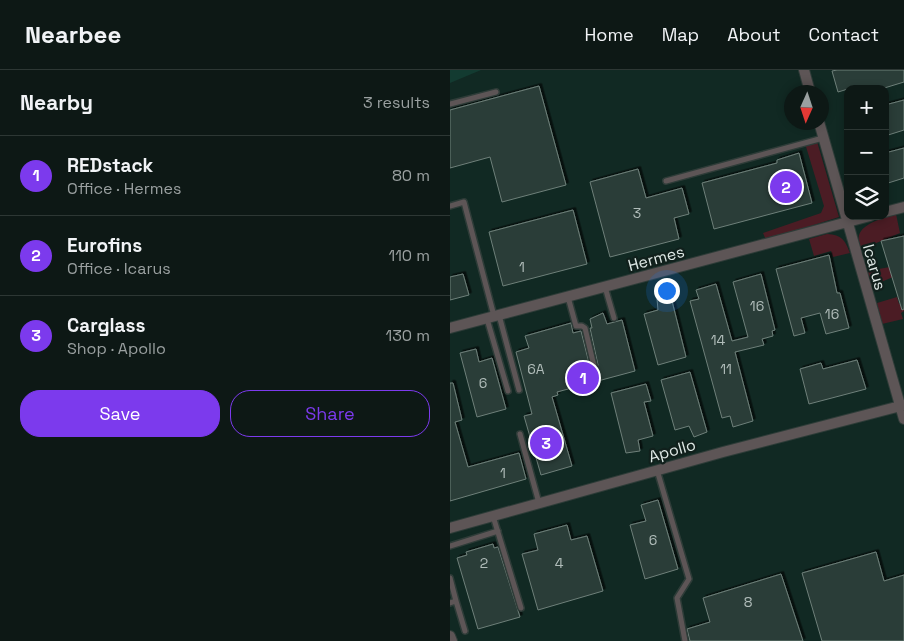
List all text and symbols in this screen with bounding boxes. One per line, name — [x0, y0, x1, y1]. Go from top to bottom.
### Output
text: Nearbee — [25, 19, 121, 50]
text: Home — [585, 23, 634, 46]
text: Map — [662, 23, 699, 46]
text: About — [727, 23, 781, 46]
text: Contact — [809, 23, 879, 46]
north arrow — [784, 85, 829, 130]
map controls — [844, 85, 889, 220]
button: + — [844, 85, 889, 130]
text: Nearby — [20, 89, 93, 116]
text: 3 results — [363, 92, 430, 113]
button: − — [844, 130, 889, 175]
text: REDstack — [67, 153, 153, 178]
text: 1 — [32, 165, 40, 186]
text: 80 m — [392, 165, 430, 186]
pin: 2 — [770, 168, 802, 206]
button: layers — [844, 175, 889, 220]
text: Office · Hermes — [67, 178, 181, 199]
house number: 3 — [633, 204, 641, 222]
text: Eurofins — [67, 233, 142, 258]
street label: Hermes — [626, 241, 687, 276]
street label: Icarus — [858, 242, 891, 293]
text: 2 — [31, 245, 41, 266]
text: 110 m — [388, 245, 430, 266]
text: Office · Icarus — [67, 258, 171, 279]
house number: 1 — [519, 258, 525, 276]
your location — [654, 278, 680, 304]
house number: 16 — [750, 297, 764, 315]
house number: 16 — [825, 305, 839, 323]
text: Carglass — [67, 313, 145, 338]
text: 3 — [31, 325, 41, 346]
text: 130 m — [386, 325, 430, 346]
house number: 14 — [711, 331, 726, 349]
text: Shop · Apollo — [67, 338, 166, 359]
pin: 1 — [567, 359, 599, 397]
house number: 6A — [527, 360, 545, 378]
house number: 11 — [720, 360, 732, 378]
house number: 6 — [479, 374, 487, 392]
button: Save — [20, 390, 220, 437]
button: Share — [230, 390, 430, 437]
pin: 3 — [530, 424, 562, 462]
street label: Apollo — [646, 434, 698, 467]
house number: 1 — [500, 464, 506, 482]
house number: 6 — [649, 531, 657, 549]
house number: 2 — [480, 554, 488, 572]
house number: 4 — [555, 554, 564, 572]
house number: 8 — [744, 593, 753, 611]

